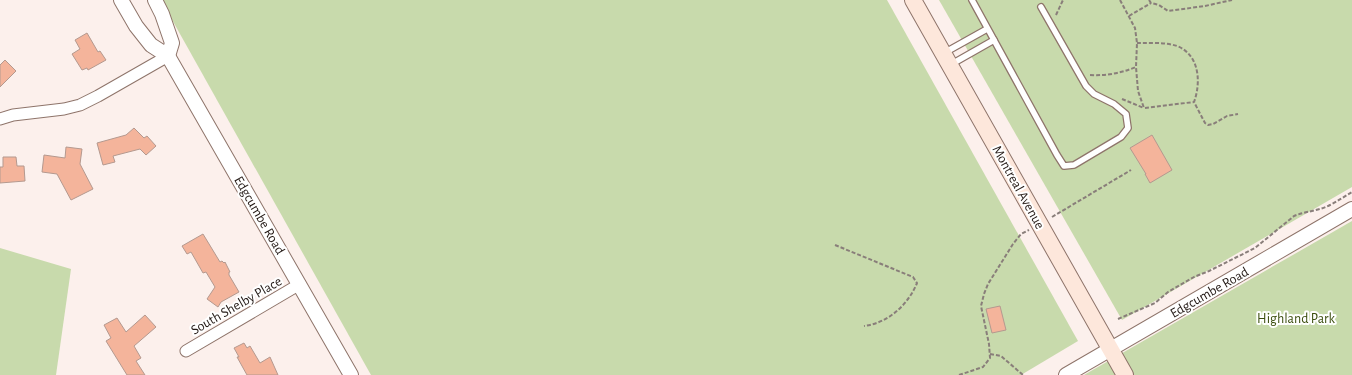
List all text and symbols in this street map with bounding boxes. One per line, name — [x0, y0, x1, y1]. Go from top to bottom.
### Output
street label: Montreal Avenue — [989, 143, 1047, 232]
street label: Edgcumbe Road — [231, 174, 287, 257]
street label: Edgcumbe Road — [1168, 265, 1251, 321]
street label: South Shelby Place — [189, 274, 284, 338]
park label: Highland Park — [1257, 312, 1336, 326]

